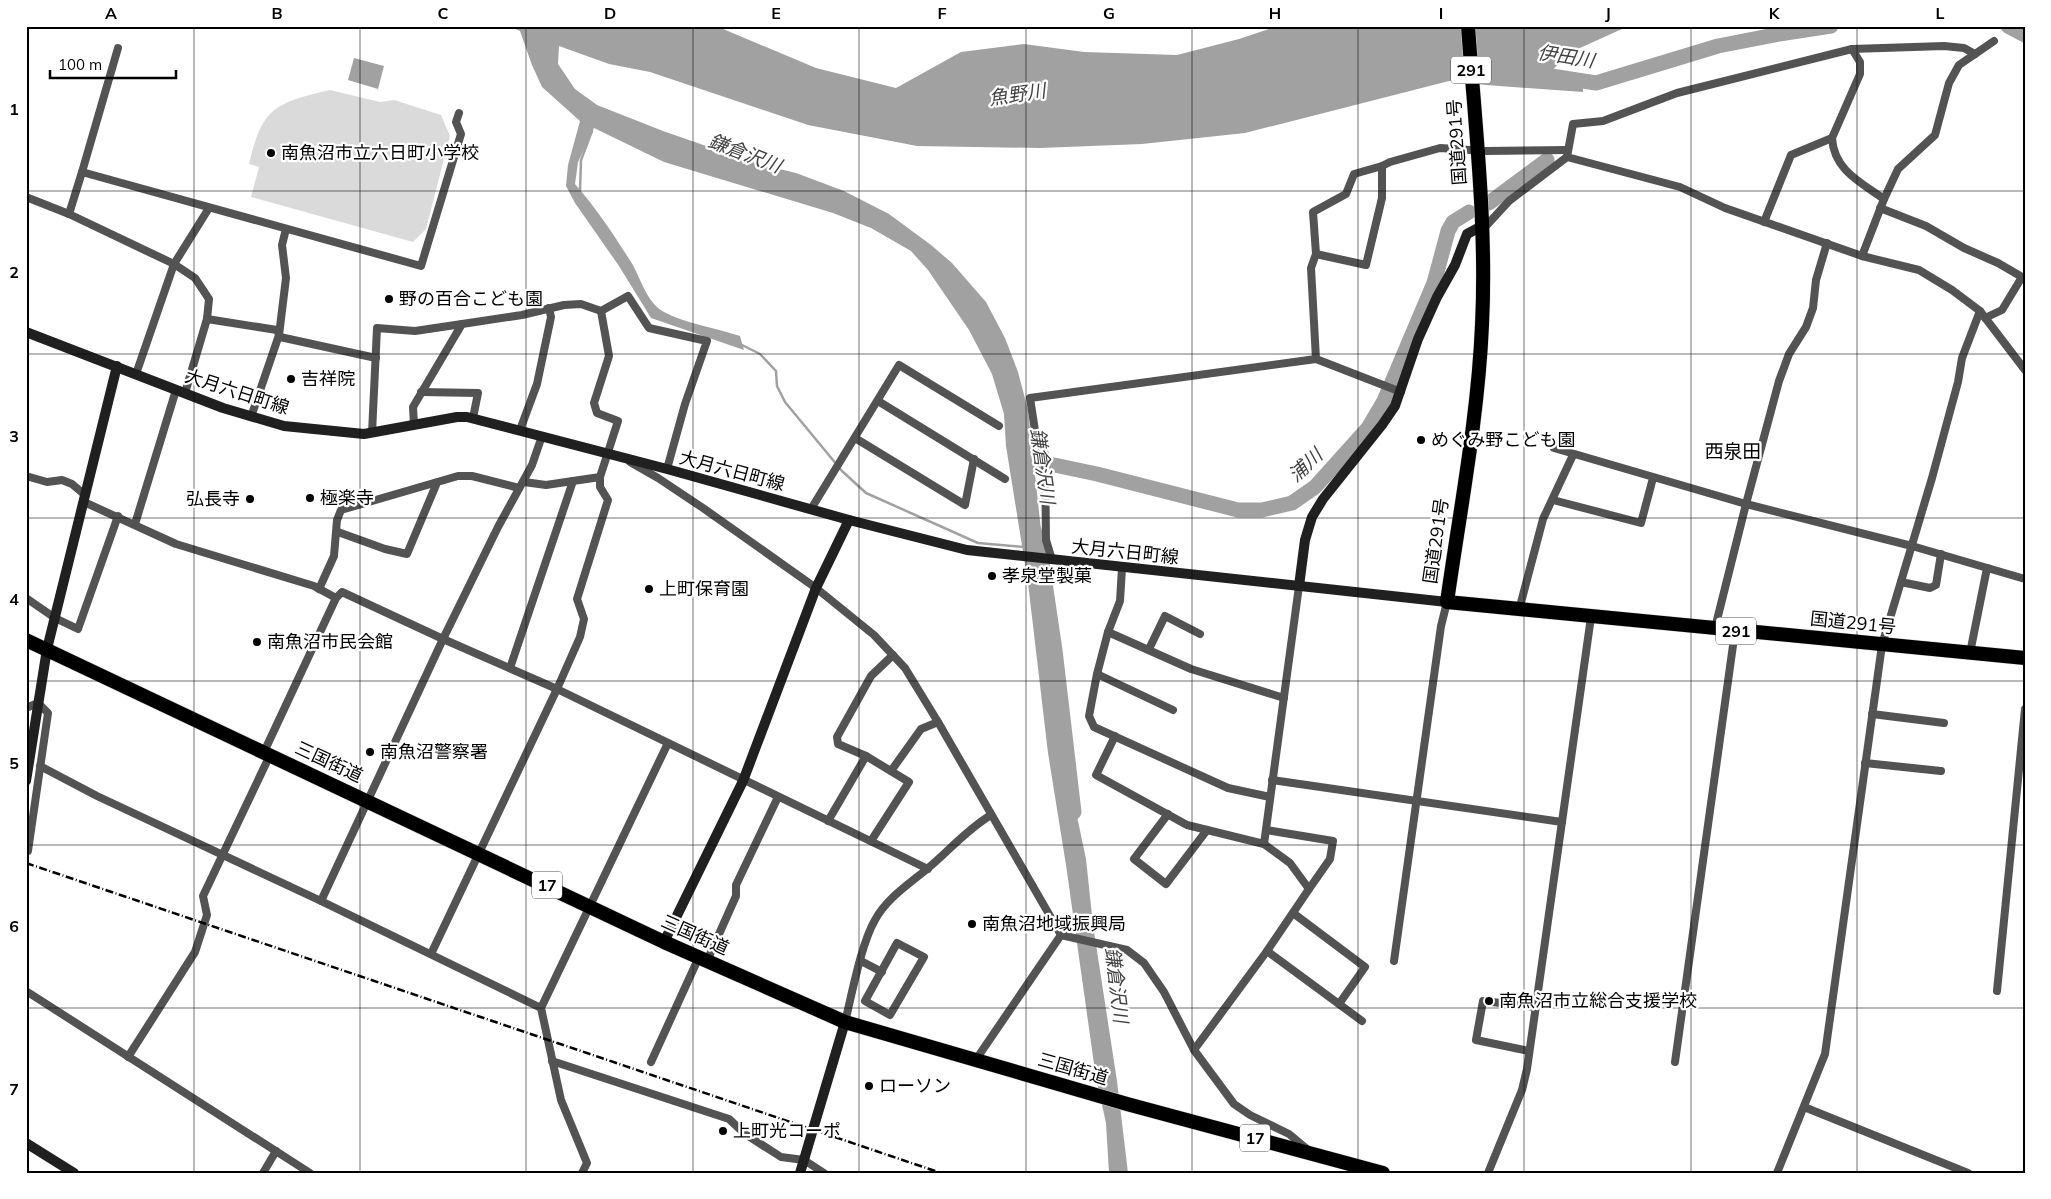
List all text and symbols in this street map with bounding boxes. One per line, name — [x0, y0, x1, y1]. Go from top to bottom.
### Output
text: A — [105, 3, 117, 23]
text: B — [271, 3, 283, 23]
text: C — [438, 3, 449, 23]
text: D — [604, 3, 616, 23]
text: E — [771, 3, 781, 23]
text: F — [937, 3, 947, 23]
text: G — [1103, 3, 1115, 23]
text: H — [1269, 3, 1281, 23]
text: I — [1439, 3, 1443, 23]
text: J — [1605, 3, 1611, 23]
text: K — [1769, 3, 1781, 23]
text: L — [1936, 3, 1945, 23]
water label: 伊田川 — [1536, 40, 1598, 73]
scale bar — [50, 48, 176, 80]
text: 100 m — [58, 55, 102, 74]
road number: 291 — [1451, 56, 1491, 84]
water label: 魚野川 — [987, 78, 1049, 110]
street label: 国道291号 — [1442, 98, 1471, 186]
text: 1 — [9, 99, 19, 119]
water label: 鎌倉沢川 — [705, 128, 787, 179]
place label: 南魚沼市立六日町小学校 — [281, 141, 479, 164]
marker: 南魚沼市立六日町小学校 — [265, 147, 277, 159]
text: 2 — [9, 262, 19, 282]
place label: 野の百合こども園 — [399, 287, 543, 310]
marker: 野の百合こども園 — [383, 293, 395, 305]
street label: 大月六日町線 — [182, 364, 292, 419]
place label: 吉祥院 — [301, 367, 355, 390]
marker: 吉祥院 — [285, 373, 297, 385]
text: 3 — [9, 426, 19, 446]
water label: 鎌倉沢川 — [1026, 427, 1060, 507]
place label: めぐみ野こども園 — [1431, 428, 1576, 451]
marker: めぐみ野こども園 — [1415, 434, 1427, 446]
district label: 西泉田 — [1704, 439, 1762, 463]
water label: 浦川 — [1283, 442, 1329, 487]
street label: 大月六日町線 — [677, 445, 787, 496]
place label: 極楽寺 — [320, 486, 374, 509]
place label: 弘長寺 — [186, 487, 240, 510]
marker: 極楽寺 — [304, 492, 316, 504]
marker: 弘長寺 — [244, 493, 256, 505]
street label: 国道291号 — [1418, 497, 1453, 585]
street label: 大月六日町線 — [1070, 534, 1180, 569]
place label: 孝泉堂製菓 — [1002, 564, 1092, 587]
marker: 孝泉堂製菓 — [986, 570, 998, 582]
place label: 上町保育園 — [659, 577, 749, 600]
marker: 上町保育園 — [643, 583, 655, 595]
text: 4 — [9, 589, 19, 609]
street label: 国道291号 — [1809, 607, 1897, 638]
road number: 291 — [1716, 618, 1756, 644]
place label: 南魚沼市民会館 — [267, 630, 393, 653]
marker: 南魚沼市民会館 — [251, 636, 263, 648]
street label: 三国街道 — [292, 736, 367, 787]
place label: 南魚沼警察署 — [380, 740, 488, 763]
marker: 南魚沼警察署 — [364, 746, 376, 758]
text: 5 — [9, 753, 19, 773]
road number: 17 — [532, 872, 562, 898]
street label: 三国街道 — [658, 909, 733, 960]
place label: 南魚沼地域振興局 — [982, 912, 1126, 935]
text: 6 — [9, 916, 19, 936]
marker: 南魚沼地域振興局 — [966, 918, 978, 930]
water label: 鎌倉沢川 — [1100, 946, 1134, 1026]
place label: 南魚沼市立総合支援学校 — [1499, 989, 1697, 1012]
marker: 南魚沼市立総合支援学校 — [1483, 995, 1495, 1007]
street label: 三国街道 — [1035, 1048, 1111, 1089]
place label: ローソン — [879, 1074, 951, 1097]
text: 7 — [9, 1079, 19, 1099]
marker: ローソン — [863, 1080, 875, 1092]
place label: 上町光コーポ — [733, 1119, 841, 1142]
road number: 17 — [1240, 1124, 1270, 1152]
marker: 上町光コーポ — [717, 1125, 729, 1137]

